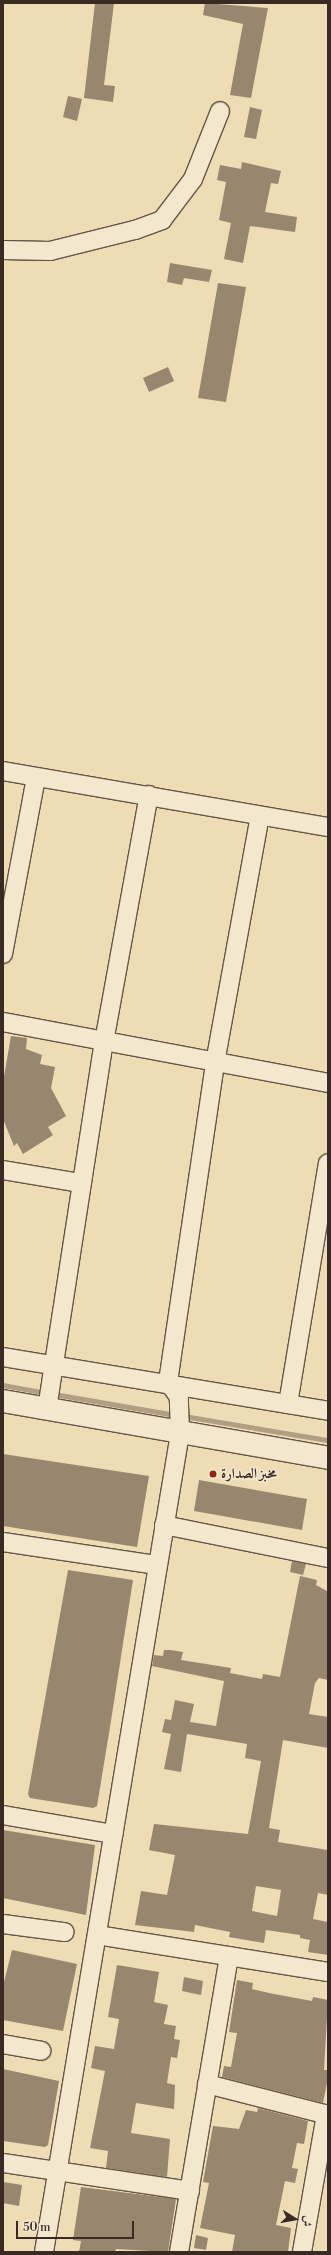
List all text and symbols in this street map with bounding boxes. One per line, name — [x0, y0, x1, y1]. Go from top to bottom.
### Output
place label: مخبز الصدارة — [221, 1466, 277, 1482]
marker: مخبز الصدارة — [208, 1469, 218, 1479]
north arrow — [275, 2199, 315, 2239]
scale bar — [18, 2213, 136, 2239]
text: ش — [299, 2215, 315, 2228]
text: 50 m — [23, 2220, 51, 2235]

